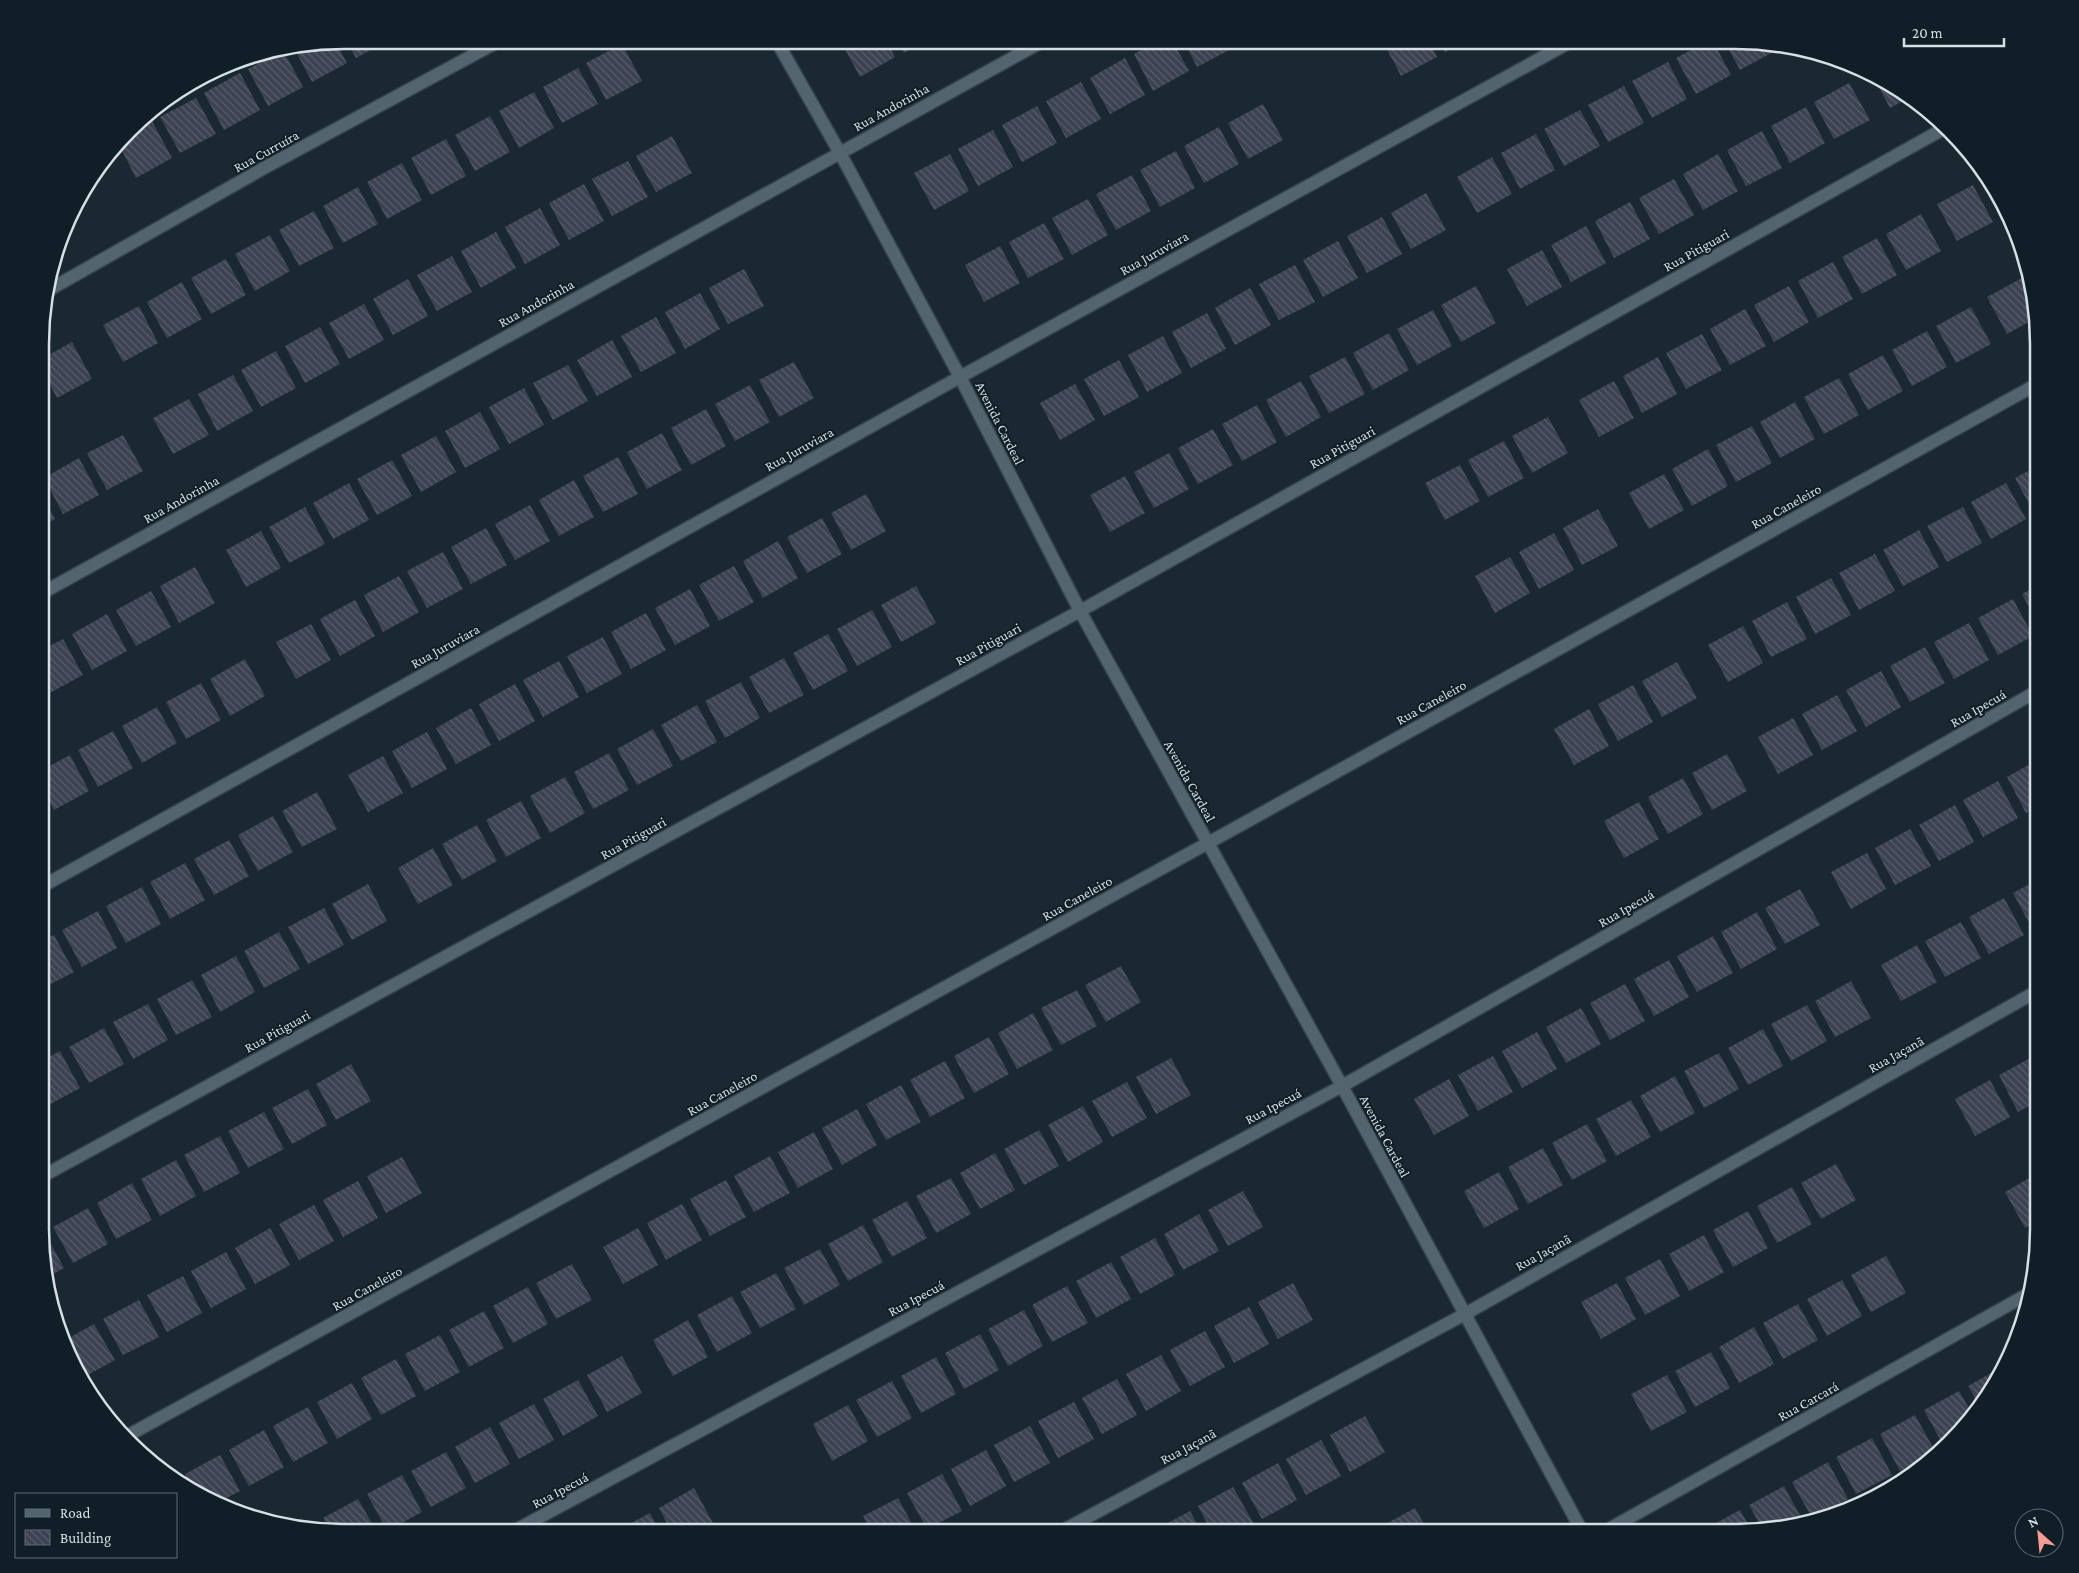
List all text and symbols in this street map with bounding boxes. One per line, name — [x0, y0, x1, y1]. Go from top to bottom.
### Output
scale bar — [1904, 15, 2004, 47]
text: 20 m — [1912, 25, 1943, 41]
street label: Rua Andorinha — [850, 79, 932, 134]
street label: Rua Curruíra — [231, 126, 302, 175]
street label: Rua Pitiguari — [1660, 225, 1732, 275]
street label: Rua Juruviara — [1117, 227, 1192, 278]
street label: Rua Andorinha — [495, 275, 577, 330]
street label: Avenida Cardeal — [972, 379, 1028, 467]
street label: Rua Pitiguari — [1306, 422, 1378, 472]
street label: Rua Juruviara — [762, 423, 837, 474]
street label: Rua Andorinha — [140, 471, 222, 526]
street label: Rua Caneleiro — [1748, 480, 1824, 532]
street label: Rua Pitiguari — [952, 619, 1024, 669]
street label: Rua Juruviara — [408, 620, 483, 671]
street label: Rua Caneleiro — [1393, 676, 1469, 728]
street label: Rua Ipecuá — [1947, 685, 2009, 730]
street label: Avenida Cardeal — [1161, 737, 1219, 825]
street label: Rua Pitiguari — [597, 813, 669, 863]
street label: Rua Caneleiro — [1039, 872, 1115, 924]
street label: Rua Ipecuá — [1595, 885, 1657, 930]
street label: Rua Pitiguari — [241, 1006, 313, 1056]
street label: Rua Jaçanã — [1865, 1032, 1927, 1076]
street label: Rua Caneleiro — [684, 1067, 760, 1119]
street label: Rua Ipecuá — [1242, 1084, 1304, 1128]
street label: Avenida Cardeal — [1357, 1092, 1414, 1180]
street label: Rua Jaçanã — [1512, 1230, 1574, 1274]
street label: Rua Caneleiro — [329, 1262, 405, 1314]
street label: Rua Ipecuá — [885, 1276, 947, 1320]
street label: Rua Carcará — [1775, 1378, 1842, 1424]
street label: Rua Jaçanã — [1157, 1424, 1219, 1467]
street label: Rua Ipecuá — [529, 1468, 591, 1512]
legend — [15, 1493, 178, 1558]
text: Road — [60, 1505, 91, 1521]
north arrow — [2014, 1508, 2064, 1558]
text: N — [2025, 1512, 2041, 1531]
text: Building — [60, 1530, 111, 1547]

